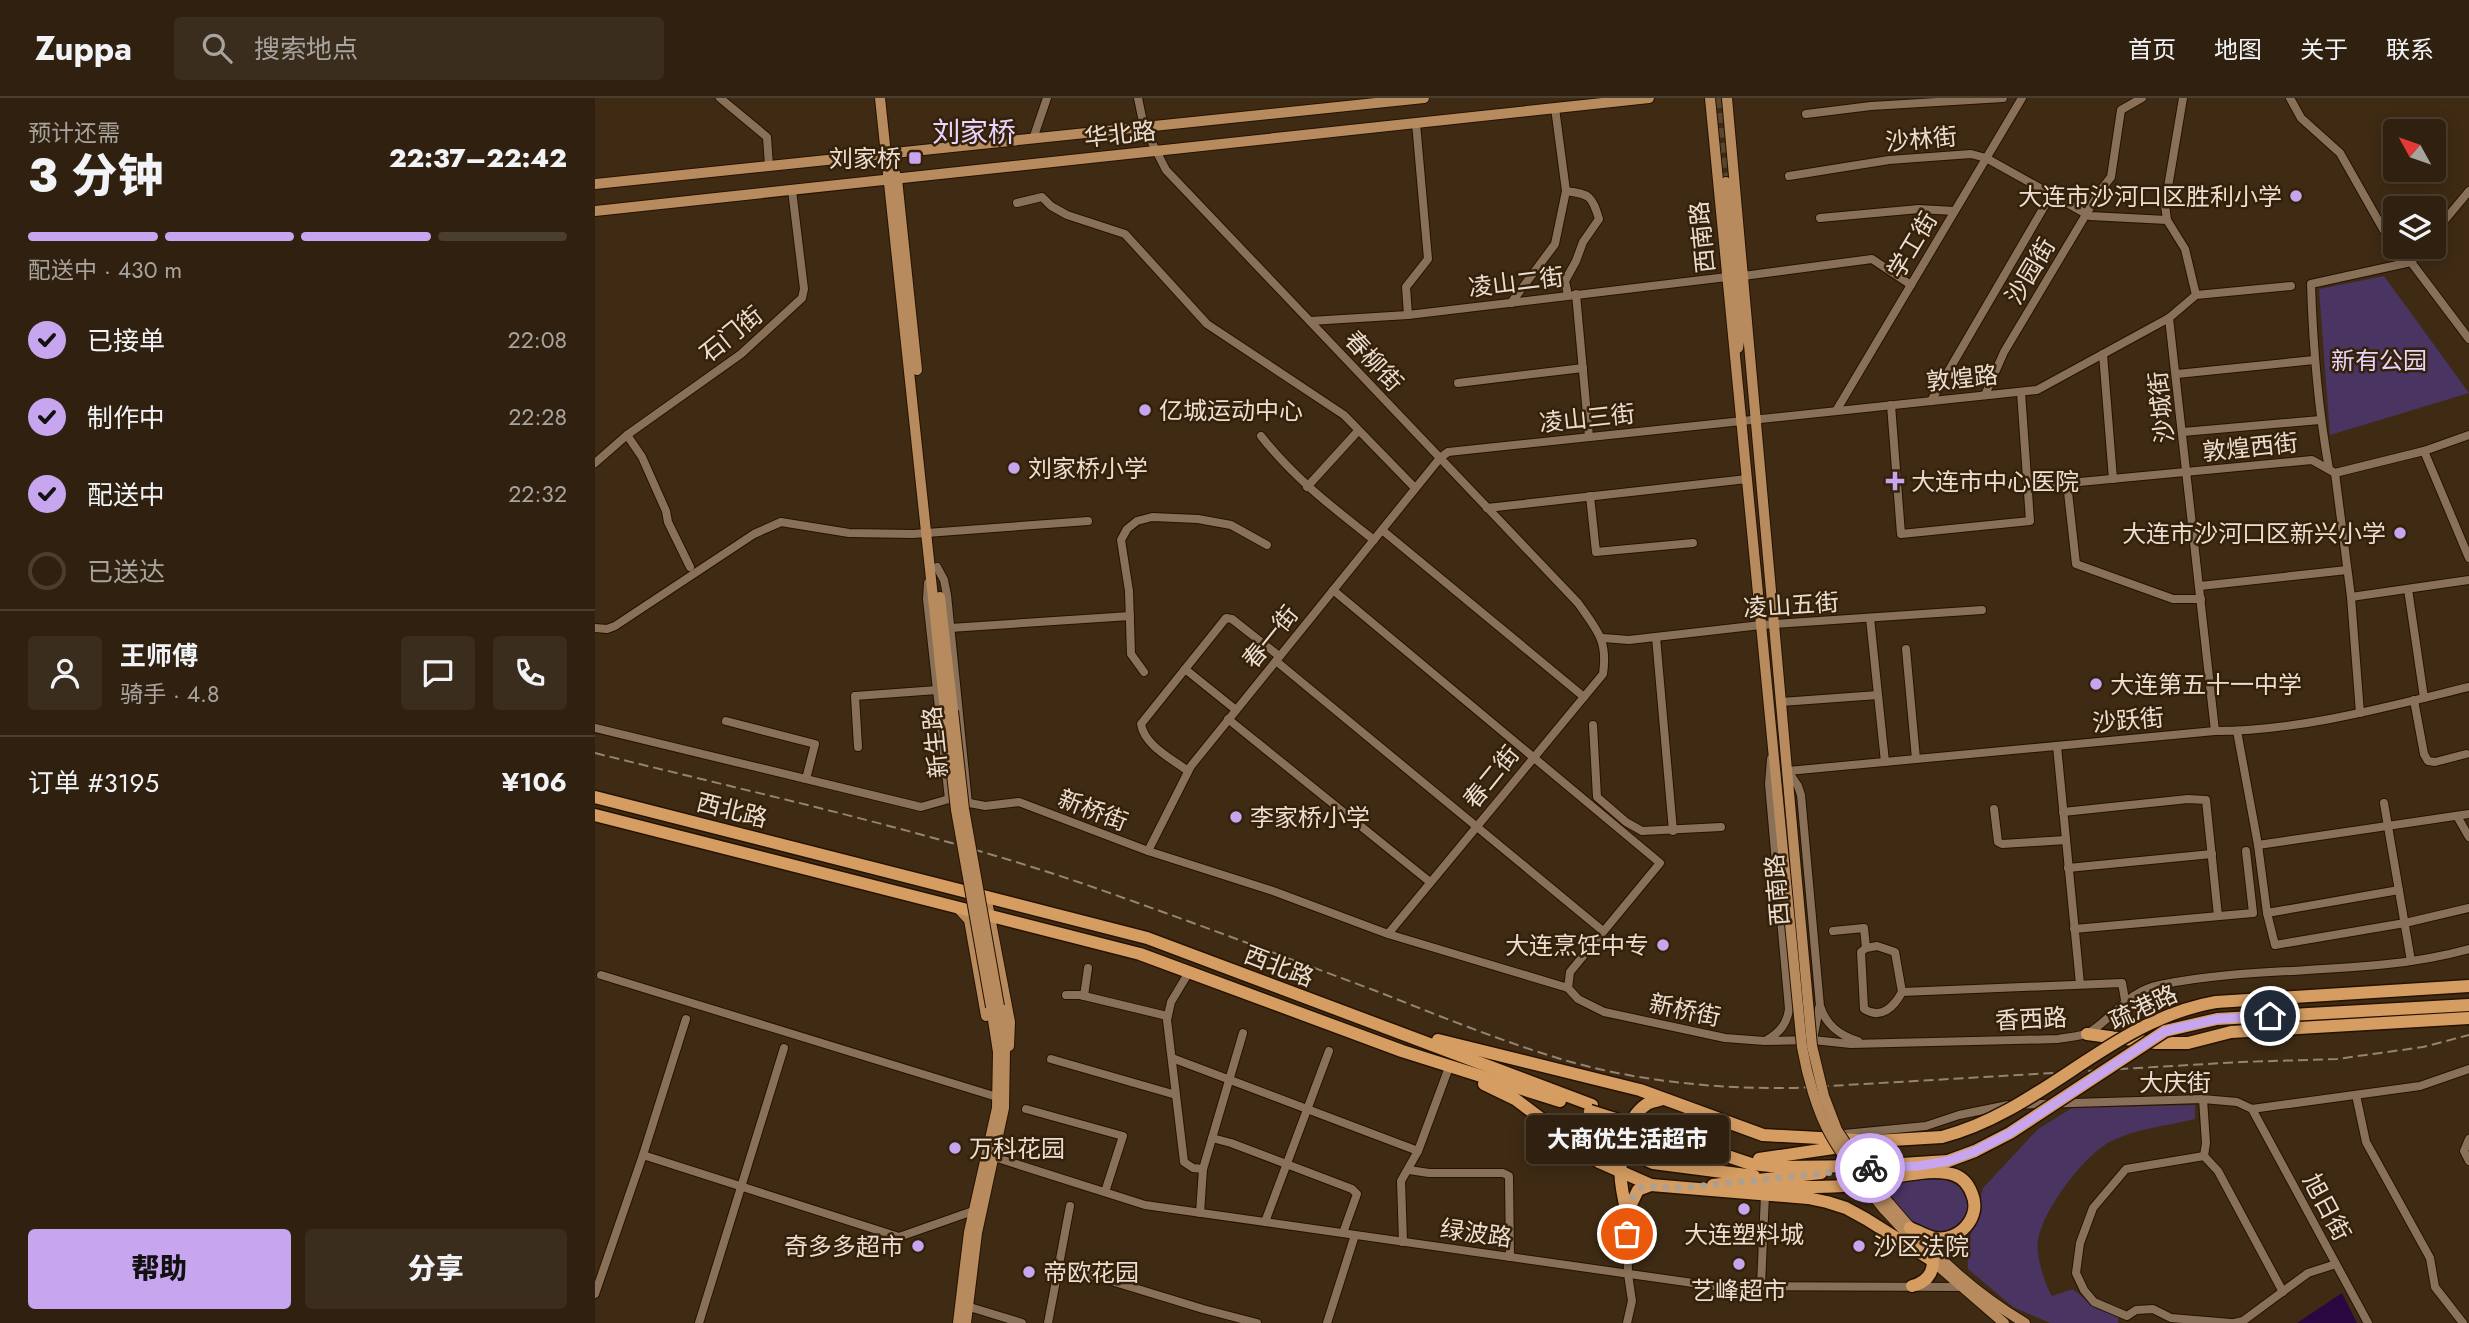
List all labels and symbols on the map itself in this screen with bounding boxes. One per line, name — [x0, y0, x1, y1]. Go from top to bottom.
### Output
district label: 刘家桥 — [932, 112, 1016, 153]
street label: 华北路 — [1082, 113, 1158, 155]
street label: 沙林街 — [1884, 118, 1958, 160]
north arrow — [2383, 119, 2447, 182]
place label: 刘家桥 — [829, 141, 901, 176]
marker: 刘家桥 — [907, 150, 923, 166]
place label: 大连市沙河口区胜利小学 — [2018, 179, 2282, 214]
marker: 大连市沙河口区胜利小学 — [2288, 188, 2304, 204]
street label: 西南路 — [1681, 199, 1723, 275]
street label: 学工街 — [1878, 205, 1946, 285]
street label: 沙园街 — [1996, 231, 2064, 311]
street label: 凌山二街 — [1466, 259, 1566, 305]
street label: 石门街 — [692, 298, 770, 370]
street label: 春柳街 — [1337, 323, 1411, 399]
park label: 新有公园 — [2331, 343, 2427, 378]
street label: 敦煌路 — [1924, 357, 2000, 399]
street label: 沙城街 — [2140, 369, 2182, 445]
place label: 亿城运动中心 — [1159, 393, 1303, 428]
street label: 凌山三街 — [1537, 396, 1637, 440]
marker: 亿城运动中心 — [1137, 402, 1153, 418]
street label: 敦煌西街 — [2200, 425, 2300, 469]
place label: 刘家桥小学 — [1028, 451, 1148, 486]
marker: 刘家桥小学 — [1006, 460, 1022, 476]
place label: 大连市中心医院 — [1911, 464, 2079, 499]
marker: 大连市中心医院 — [1885, 471, 1905, 491]
place label: 大连市沙河口区新兴小学 — [2122, 516, 2386, 551]
marker: 大连市沙河口区新兴小学 — [2392, 525, 2408, 541]
street label: 凌山五街 — [1742, 584, 1840, 626]
street label: 春一街 — [1234, 598, 1306, 676]
place label: 大连第五十一中学 — [2110, 667, 2302, 702]
marker: 大连第五十一中学 — [2088, 676, 2104, 692]
street label: 沙跃街 — [2091, 699, 2165, 741]
street label: 新生路 — [914, 704, 956, 780]
street label: 春二街 — [1455, 738, 1527, 816]
street label: 新桥街 — [1053, 781, 1133, 839]
street label: 西北路 — [693, 784, 771, 836]
place label: 李家桥小学 — [1250, 800, 1370, 835]
marker: 李家桥小学 — [1228, 809, 1244, 825]
street label: 西南路 — [1756, 853, 1798, 927]
place label: 大连烹饪中专 — [1505, 928, 1649, 963]
street label: 西北路 — [1239, 937, 1319, 995]
marker: 大连烹饪中专 — [1655, 937, 1671, 953]
street label: 疏港路 — [2103, 976, 2183, 1038]
street label: 新桥街 — [1646, 985, 1724, 1035]
pin — [2240, 986, 2300, 1046]
street label: 香西路 — [1994, 1000, 2068, 1038]
street label: 大庆街 — [2139, 1065, 2211, 1100]
callout: 大商优生活超市 — [1525, 1115, 1729, 1164]
place label: 万科花园 — [969, 1131, 1065, 1166]
courier — [1835, 1133, 1905, 1203]
marker: 万科花园 — [947, 1140, 963, 1156]
street label: 旭日街 — [2295, 1167, 2359, 1247]
marker: 大连塑料城 — [1736, 1201, 1752, 1217]
pin — [1597, 1204, 1657, 1264]
street label: 绿波路 — [1438, 1211, 1514, 1255]
place label: 大连塑料城 — [1684, 1217, 1804, 1252]
place label: 奇多多超市 — [784, 1229, 904, 1264]
place label: 沙区法院 — [1873, 1229, 1969, 1264]
marker: 奇多多超市 — [910, 1238, 926, 1254]
marker: 沙区法院 — [1851, 1238, 1867, 1254]
place label: 帝欧花园 — [1043, 1255, 1139, 1290]
marker: 艺峰超市 — [1731, 1256, 1747, 1272]
marker: 帝欧花园 — [1021, 1264, 1037, 1280]
place label: 艺峰超市 — [1691, 1273, 1787, 1308]

